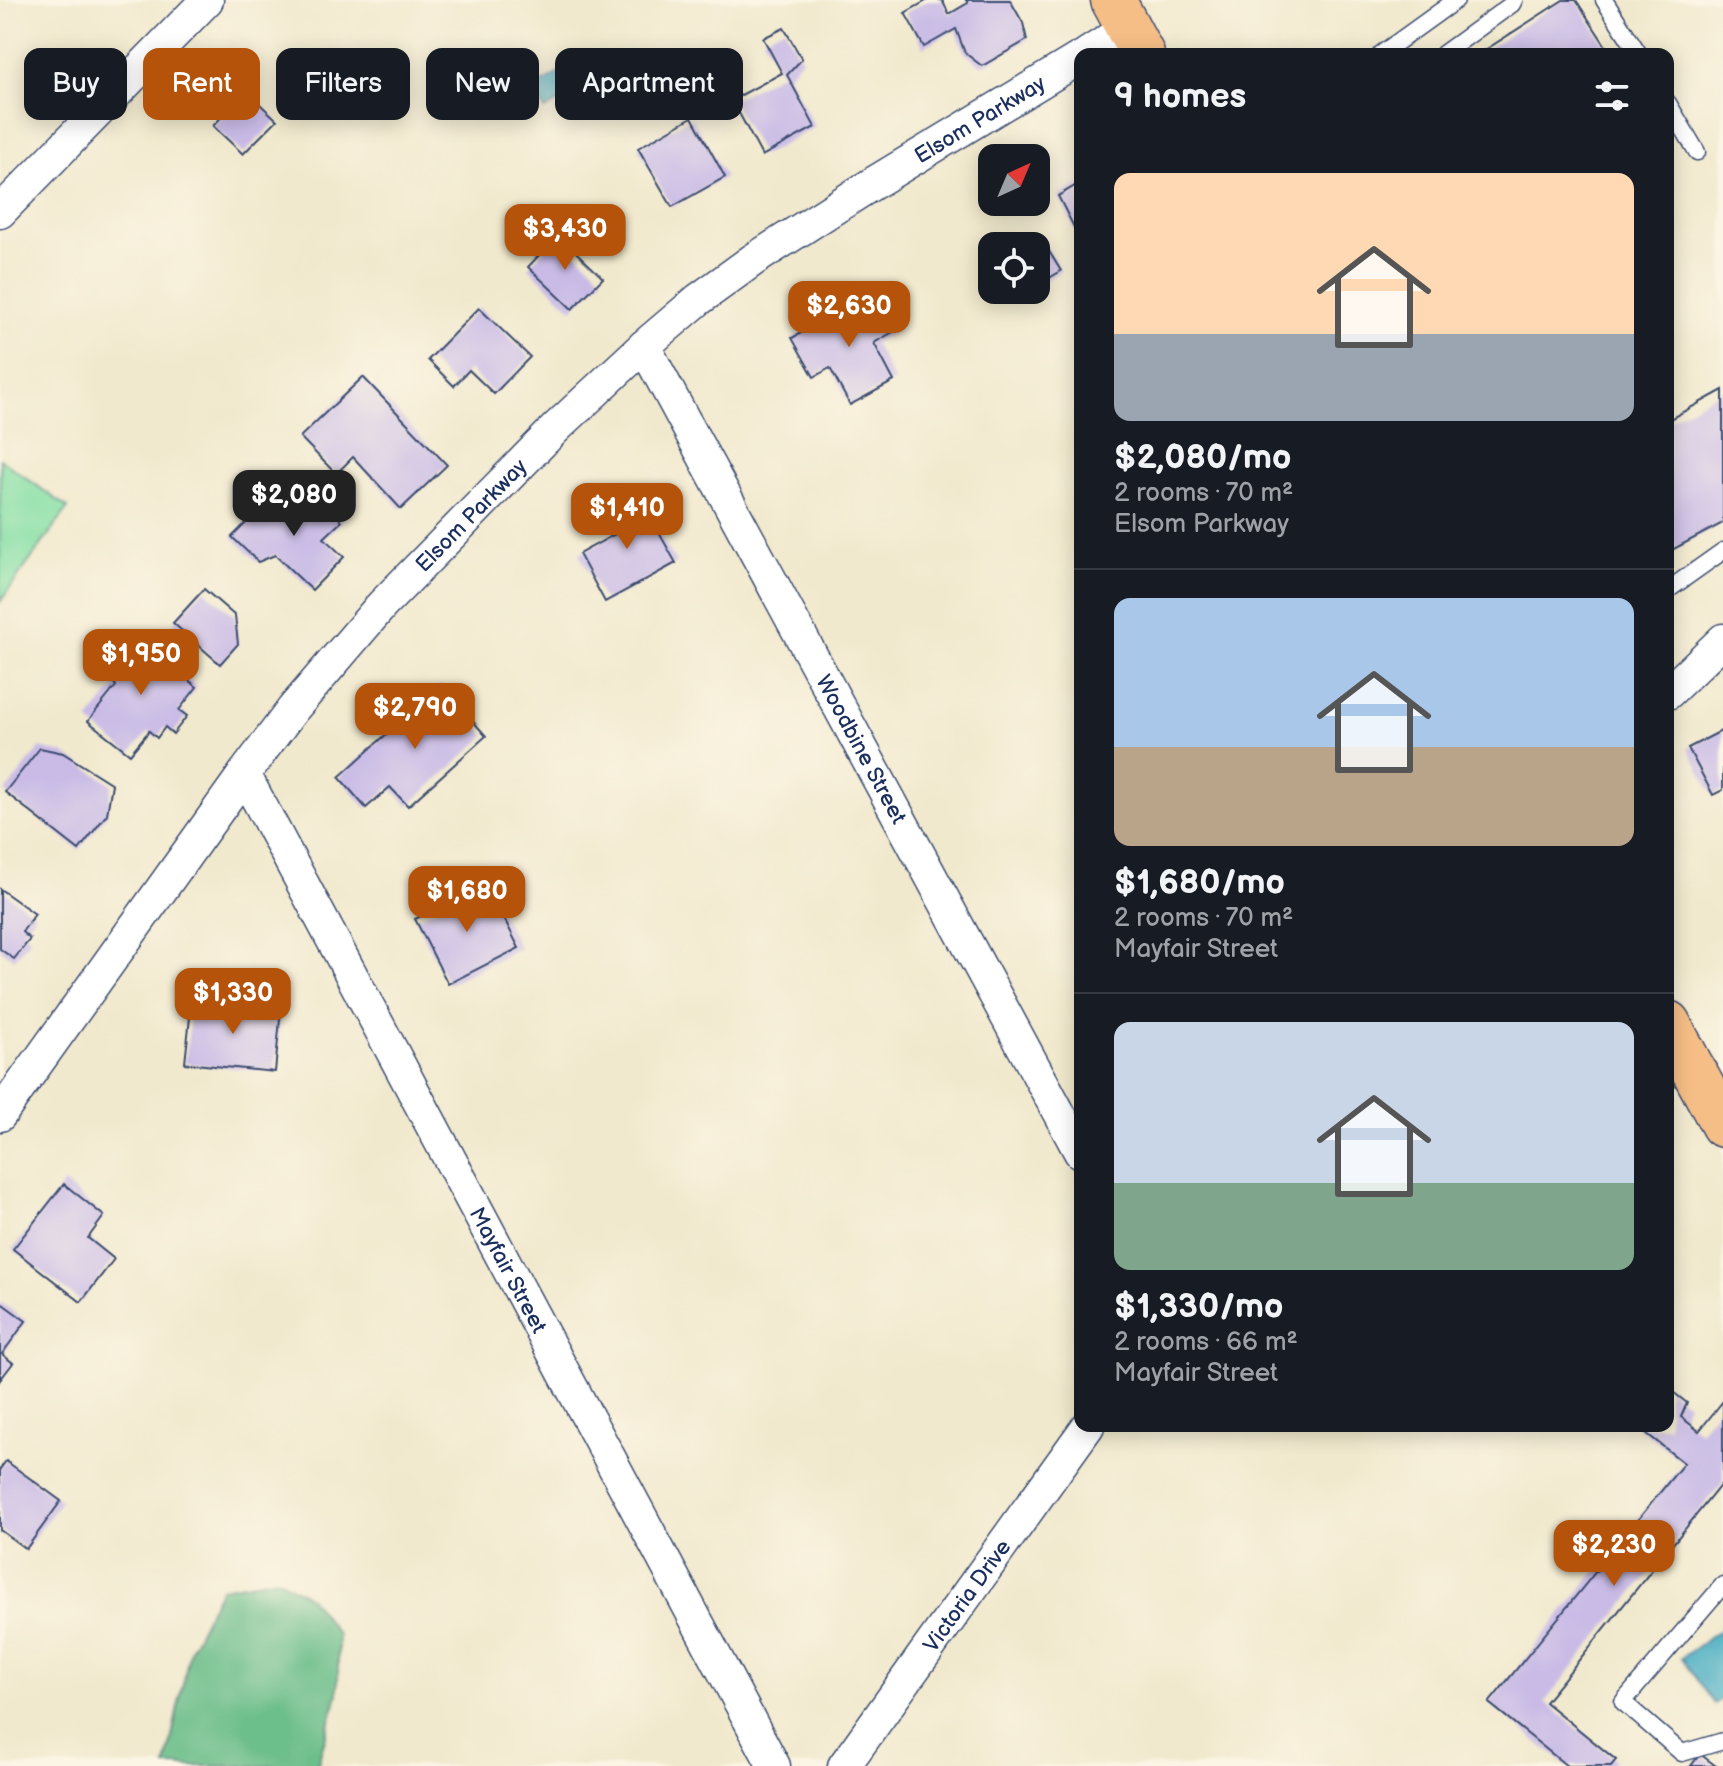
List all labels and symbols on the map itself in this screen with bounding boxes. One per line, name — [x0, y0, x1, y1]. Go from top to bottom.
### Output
street label: Elsom Parkway — [910, 70, 1051, 170]
north arrow — [978, 144, 1050, 216]
pin: $3,430 — [500, 204, 630, 272]
pin: $2,630 — [784, 281, 914, 349]
street label: Elsom Parkway — [410, 454, 533, 578]
pin: $2,080 — [229, 470, 359, 538]
pin: $1,410 — [562, 483, 692, 551]
pin: $1,950 — [76, 629, 206, 697]
street label: Woodbine Street — [809, 670, 912, 829]
pin: $2,790 — [350, 683, 480, 751]
pin: $1,680 — [402, 866, 532, 934]
pin: $1,330 — [168, 968, 298, 1036]
street label: Mayfair Street — [463, 1203, 552, 1338]
pin: $2,230 — [1549, 1520, 1679, 1588]
street label: Victoria Drive — [918, 1535, 1017, 1658]

